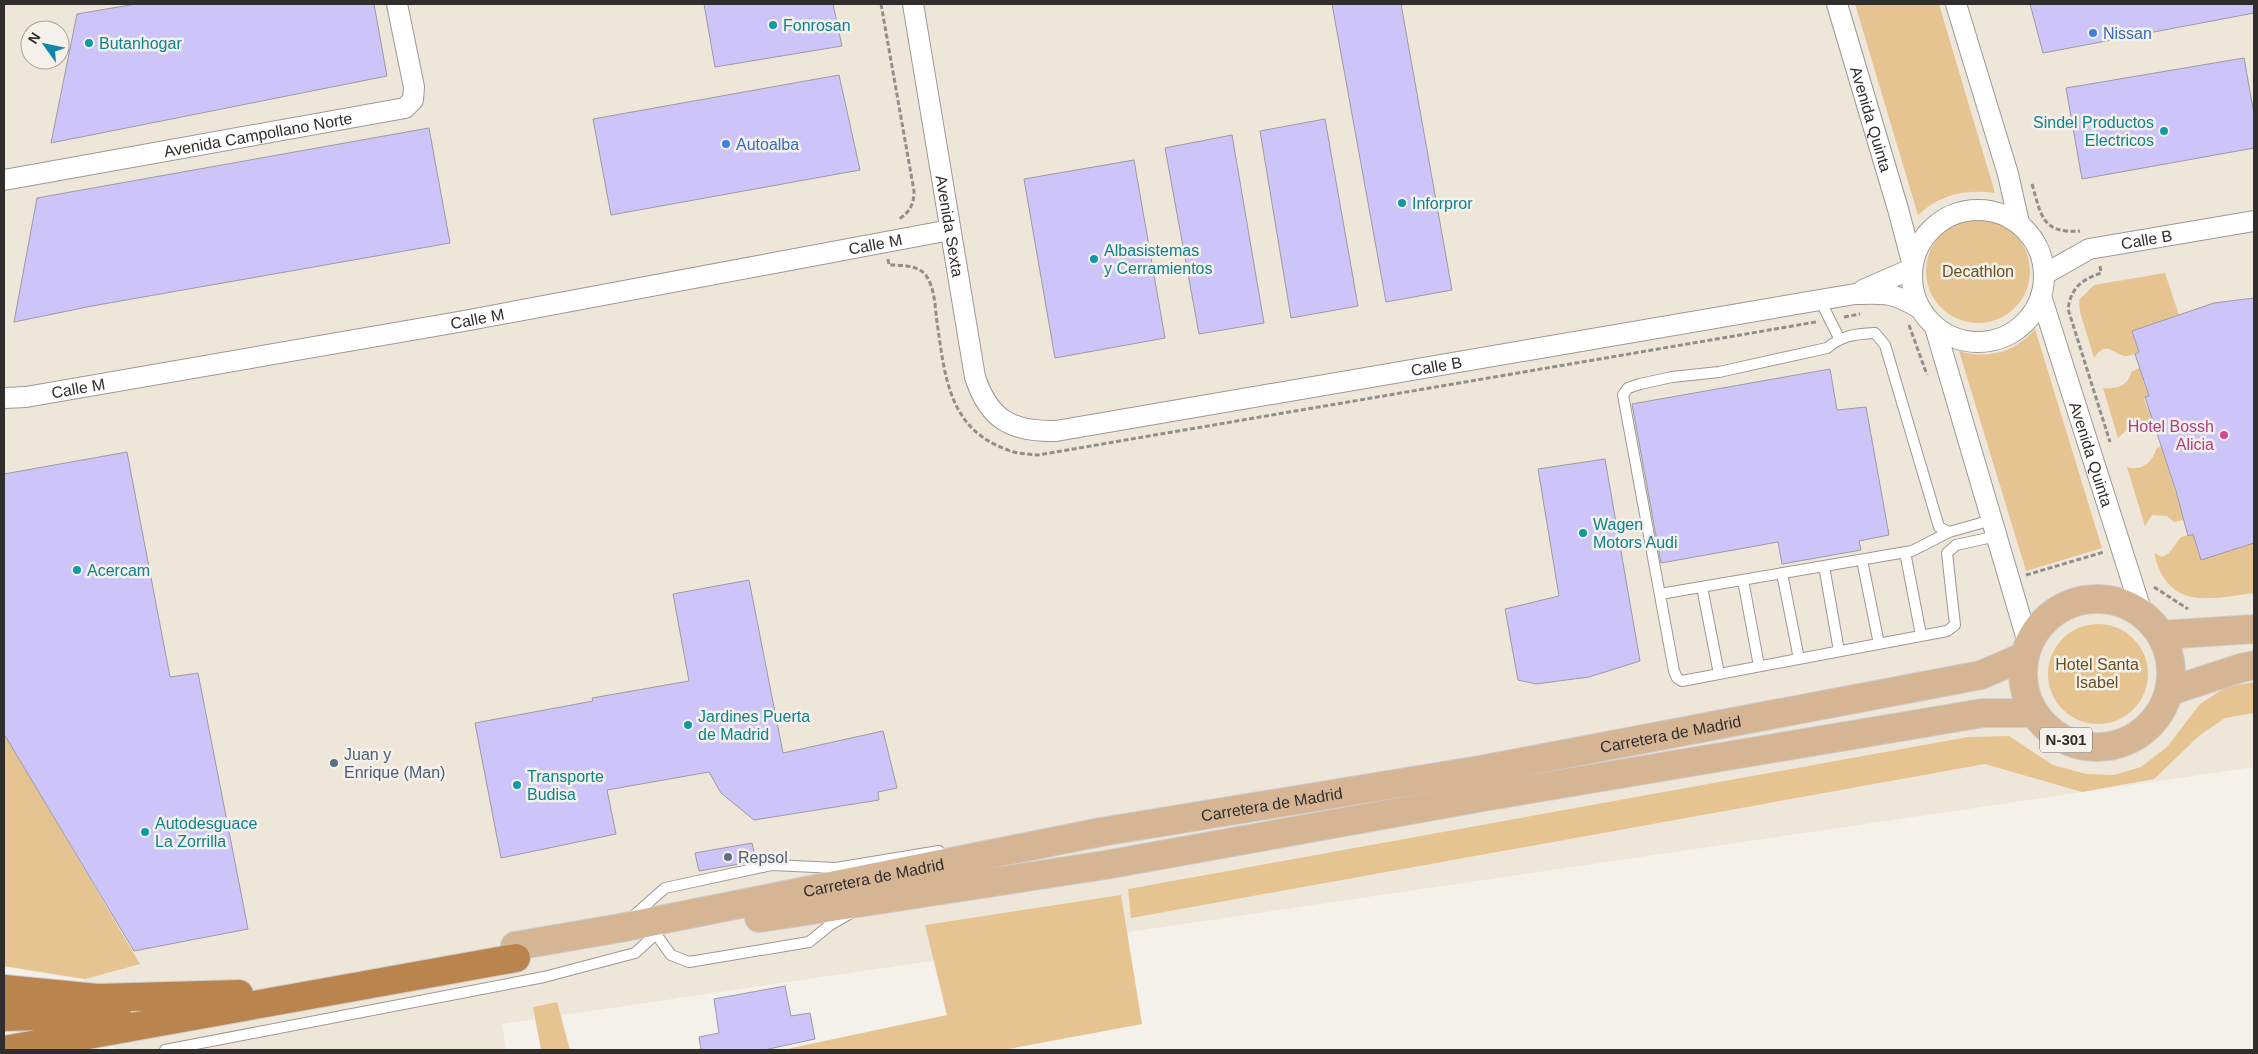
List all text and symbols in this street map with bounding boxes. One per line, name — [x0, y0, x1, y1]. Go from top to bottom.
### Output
place label: Fonrosan — [783, 17, 851, 34]
marker: Fonrosan — [767, 19, 779, 31]
north arrow — [20, 20, 70, 70]
place label: Nissan — [2103, 25, 2152, 42]
marker: Nissan — [2087, 27, 2099, 39]
text: N — [25, 29, 44, 47]
place label: Butanhogar — [99, 35, 182, 52]
marker: Butanhogar — [83, 37, 95, 49]
street label: Avenida Quinta — [1847, 64, 1894, 174]
street label: Avenida Campollano Norte — [162, 110, 354, 160]
place label: Sindel Productos Electricos — [2033, 114, 2154, 149]
marker: Sindel Productos Electricos — [2158, 125, 2170, 137]
place label: Autoalba — [736, 136, 799, 153]
marker: Autoalba — [720, 138, 732, 150]
street label: Avenida Sexta — [933, 174, 966, 278]
place label: Inforpror — [1412, 195, 1473, 212]
marker: Inforpror — [1396, 197, 1408, 209]
street label: Calle B — [2120, 227, 2174, 252]
street label: Calle M — [847, 231, 904, 258]
place label: Albasistemas y Cerramientos — [1104, 242, 1212, 277]
marker: Albasistemas y Cerramientos — [1088, 253, 1100, 265]
park label: Decathlon — [1942, 263, 2014, 280]
street label: Calle M — [449, 306, 506, 332]
street label: Calle B — [1410, 354, 1463, 379]
street label: Calle M — [50, 375, 106, 401]
street label: Avenida Quinta — [2066, 400, 2116, 509]
place label: Hotel Bossh Alicia — [2128, 418, 2214, 453]
marker: Hotel Bossh Alicia — [2218, 429, 2230, 441]
place label: Wagen Motors Audi — [1593, 516, 1677, 551]
marker: Wagen Motors Audi — [1577, 527, 1589, 539]
place label: Acercam — [87, 562, 150, 579]
marker: Acercam — [71, 564, 83, 576]
park label: Hotel Santa Isabel — [2055, 656, 2139, 691]
place label: Jardines Puerta de Madrid — [698, 708, 810, 743]
street label: Carretera de Madrid — [1599, 713, 1743, 756]
marker: Jardines Puerta de Madrid — [682, 719, 694, 731]
road number: N-301 — [2040, 728, 2092, 752]
place label: Juan y Enrique (Man) — [344, 746, 445, 781]
marker: Juan y Enrique (Man) — [328, 757, 340, 769]
place label: Transporte Budisa — [527, 768, 604, 803]
marker: Transporte Budisa — [511, 779, 523, 791]
street label: Carretera de Madrid — [1200, 785, 1344, 825]
place label: Autodesguace La Zorrilla — [155, 815, 257, 850]
marker: Autodesguace La Zorrilla — [139, 826, 151, 838]
place label: Repsol — [738, 849, 788, 866]
marker: Repsol — [722, 851, 734, 863]
street label: Carretera de Madrid — [802, 856, 945, 900]

